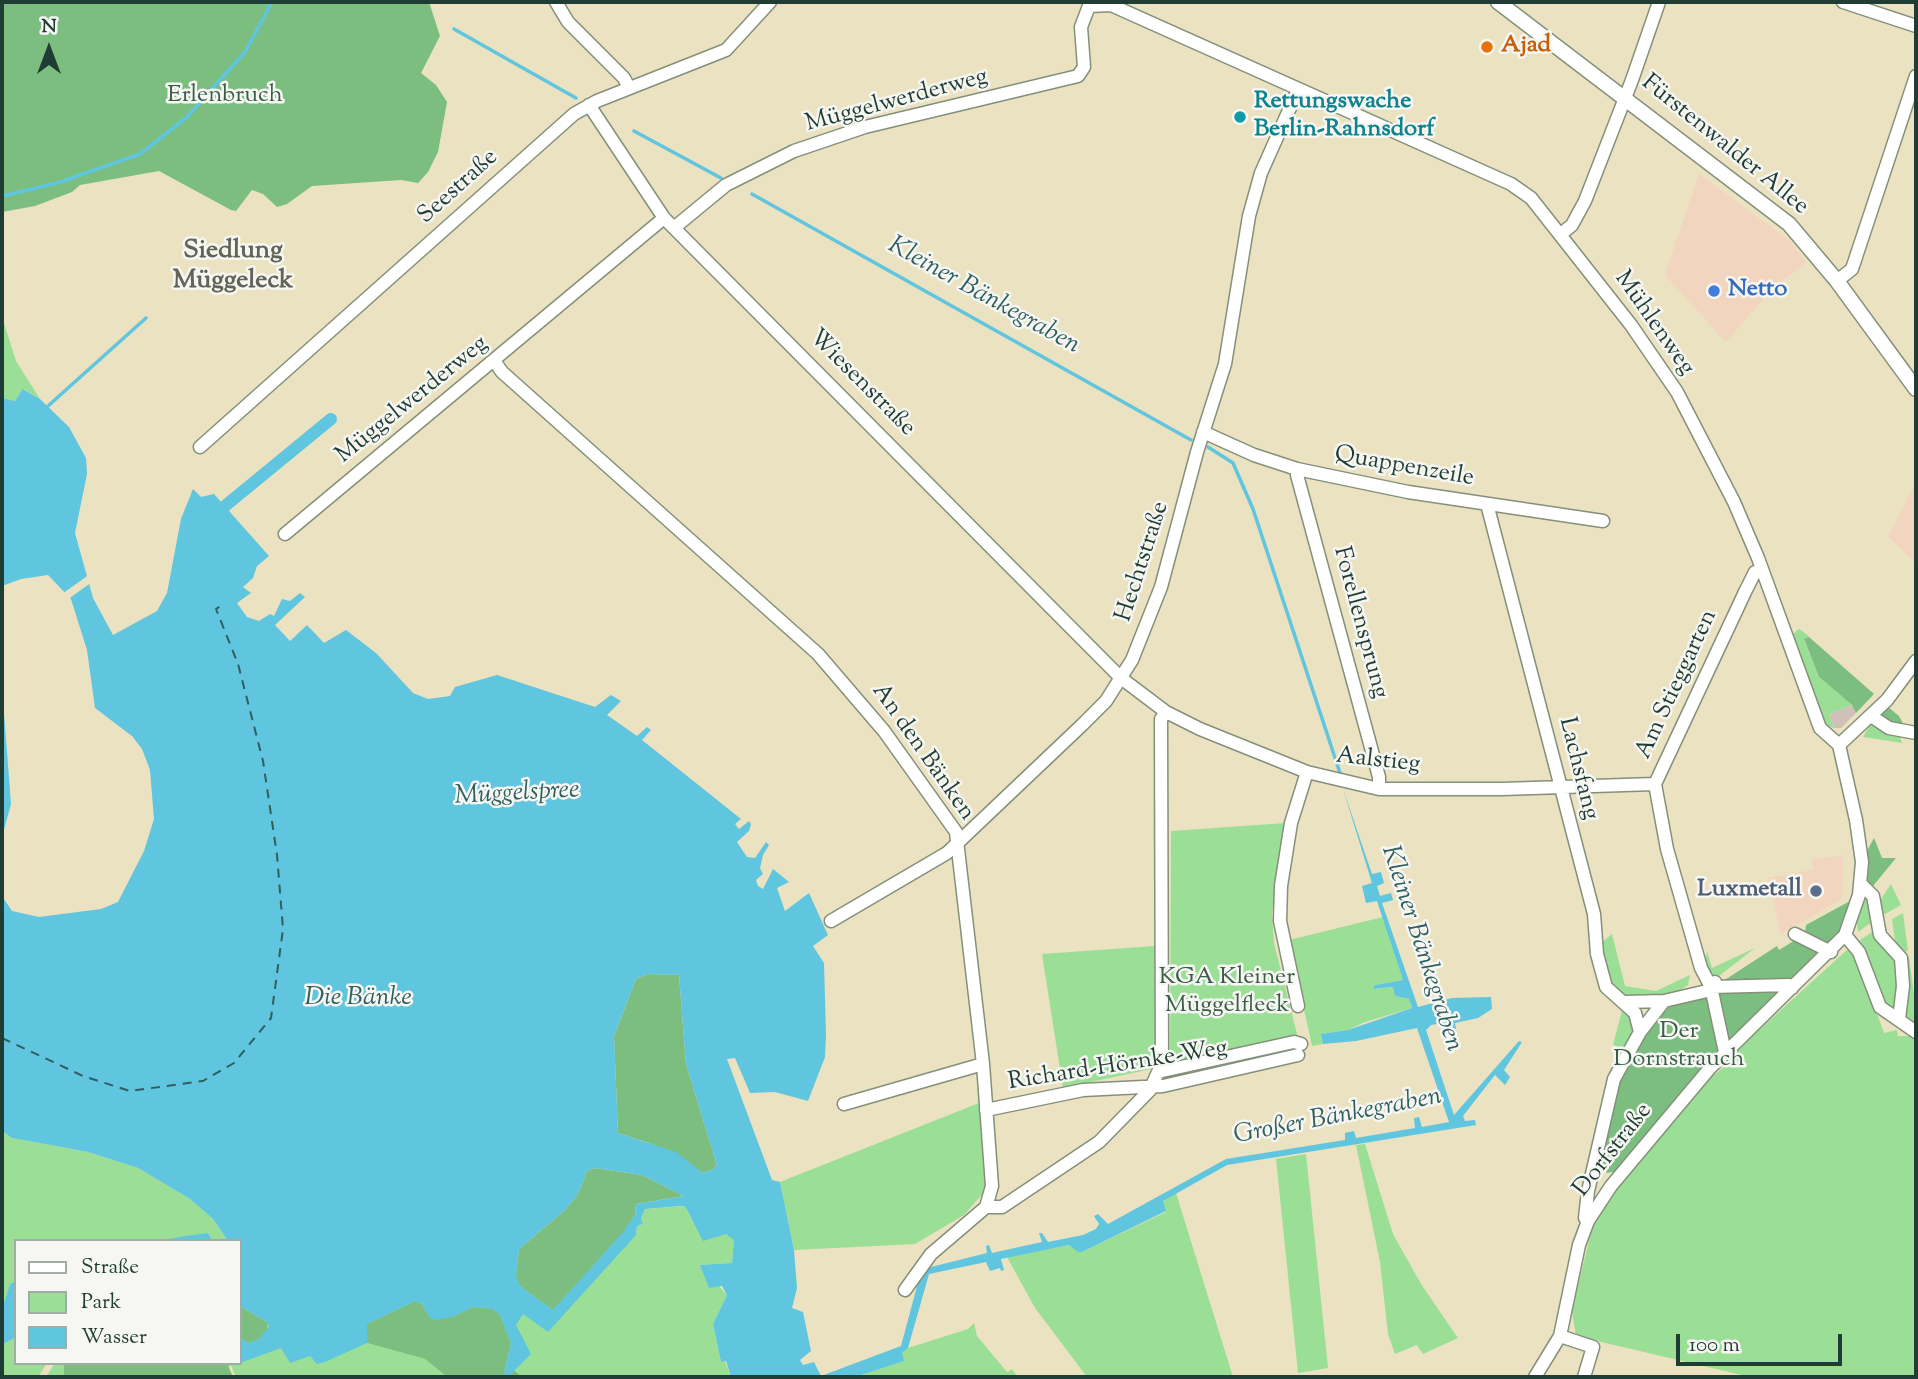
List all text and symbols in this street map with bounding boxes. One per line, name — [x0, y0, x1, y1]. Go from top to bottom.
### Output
north arrow — [14, 14, 84, 84]
text: N — [41, 14, 57, 41]
place label: Ajad — [1501, 33, 1551, 61]
marker: Ajad — [1479, 39, 1495, 55]
street label: Müggelwerderweg — [803, 64, 991, 140]
street label: Fürstenwalder Allee — [1634, 70, 1814, 222]
park label: Erlenbruch — [167, 83, 283, 111]
place label: Rettungswache Berlin-Rahnsdorf — [1254, 89, 1435, 145]
marker: Rettungswache Berlin-Rahnsdorf — [1232, 109, 1248, 125]
street label: Seestraße — [413, 144, 505, 232]
water label: Kleiner Bänkegraben — [881, 231, 1085, 363]
district label: Siedlung Müggeleck — [173, 237, 293, 298]
street label: Mühlenweg — [1607, 266, 1699, 382]
place label: Netto — [1728, 277, 1787, 305]
marker: Netto — [1706, 283, 1722, 299]
street label: Wiesenstraße — [802, 325, 920, 443]
street label: Müggelwerderweg — [331, 331, 495, 471]
street label: Quappenzeile — [1332, 442, 1476, 494]
street label: Hechtstraße — [1111, 498, 1177, 626]
street label: Forellensprung — [1325, 544, 1393, 702]
street label: Am Stieggarten — [1631, 606, 1725, 764]
street label: An den Bänken — [864, 679, 980, 827]
street label: Lachsfang — [1550, 715, 1604, 823]
street label: Aalstieg — [1334, 743, 1422, 781]
water label: Müggelspree — [454, 776, 580, 814]
water label: Kleiner Bänkegraben — [1372, 842, 1468, 1056]
place label: Luxmetall — [1697, 877, 1802, 905]
marker: Luxmetall — [1808, 883, 1824, 899]
park label: KGA Kleiner Müggelfleck — [1159, 965, 1295, 1021]
water label: Die Bänke — [304, 984, 412, 1016]
park label: Der Dornstrauch — [1613, 1019, 1745, 1075]
street label: Richard-Hörnke-Weg — [1006, 1035, 1230, 1099]
water label: Großer Bänkegraben — [1231, 1083, 1445, 1153]
street label: Dorfstraße — [1568, 1098, 1660, 1204]
legend — [14, 1239, 242, 1365]
text: Straße — [81, 1253, 139, 1283]
text: Park — [81, 1288, 121, 1318]
scale bar — [1680, 1320, 1846, 1364]
text: Wasser — [81, 1323, 147, 1353]
text: 100 m — [1689, 1331, 1740, 1361]

